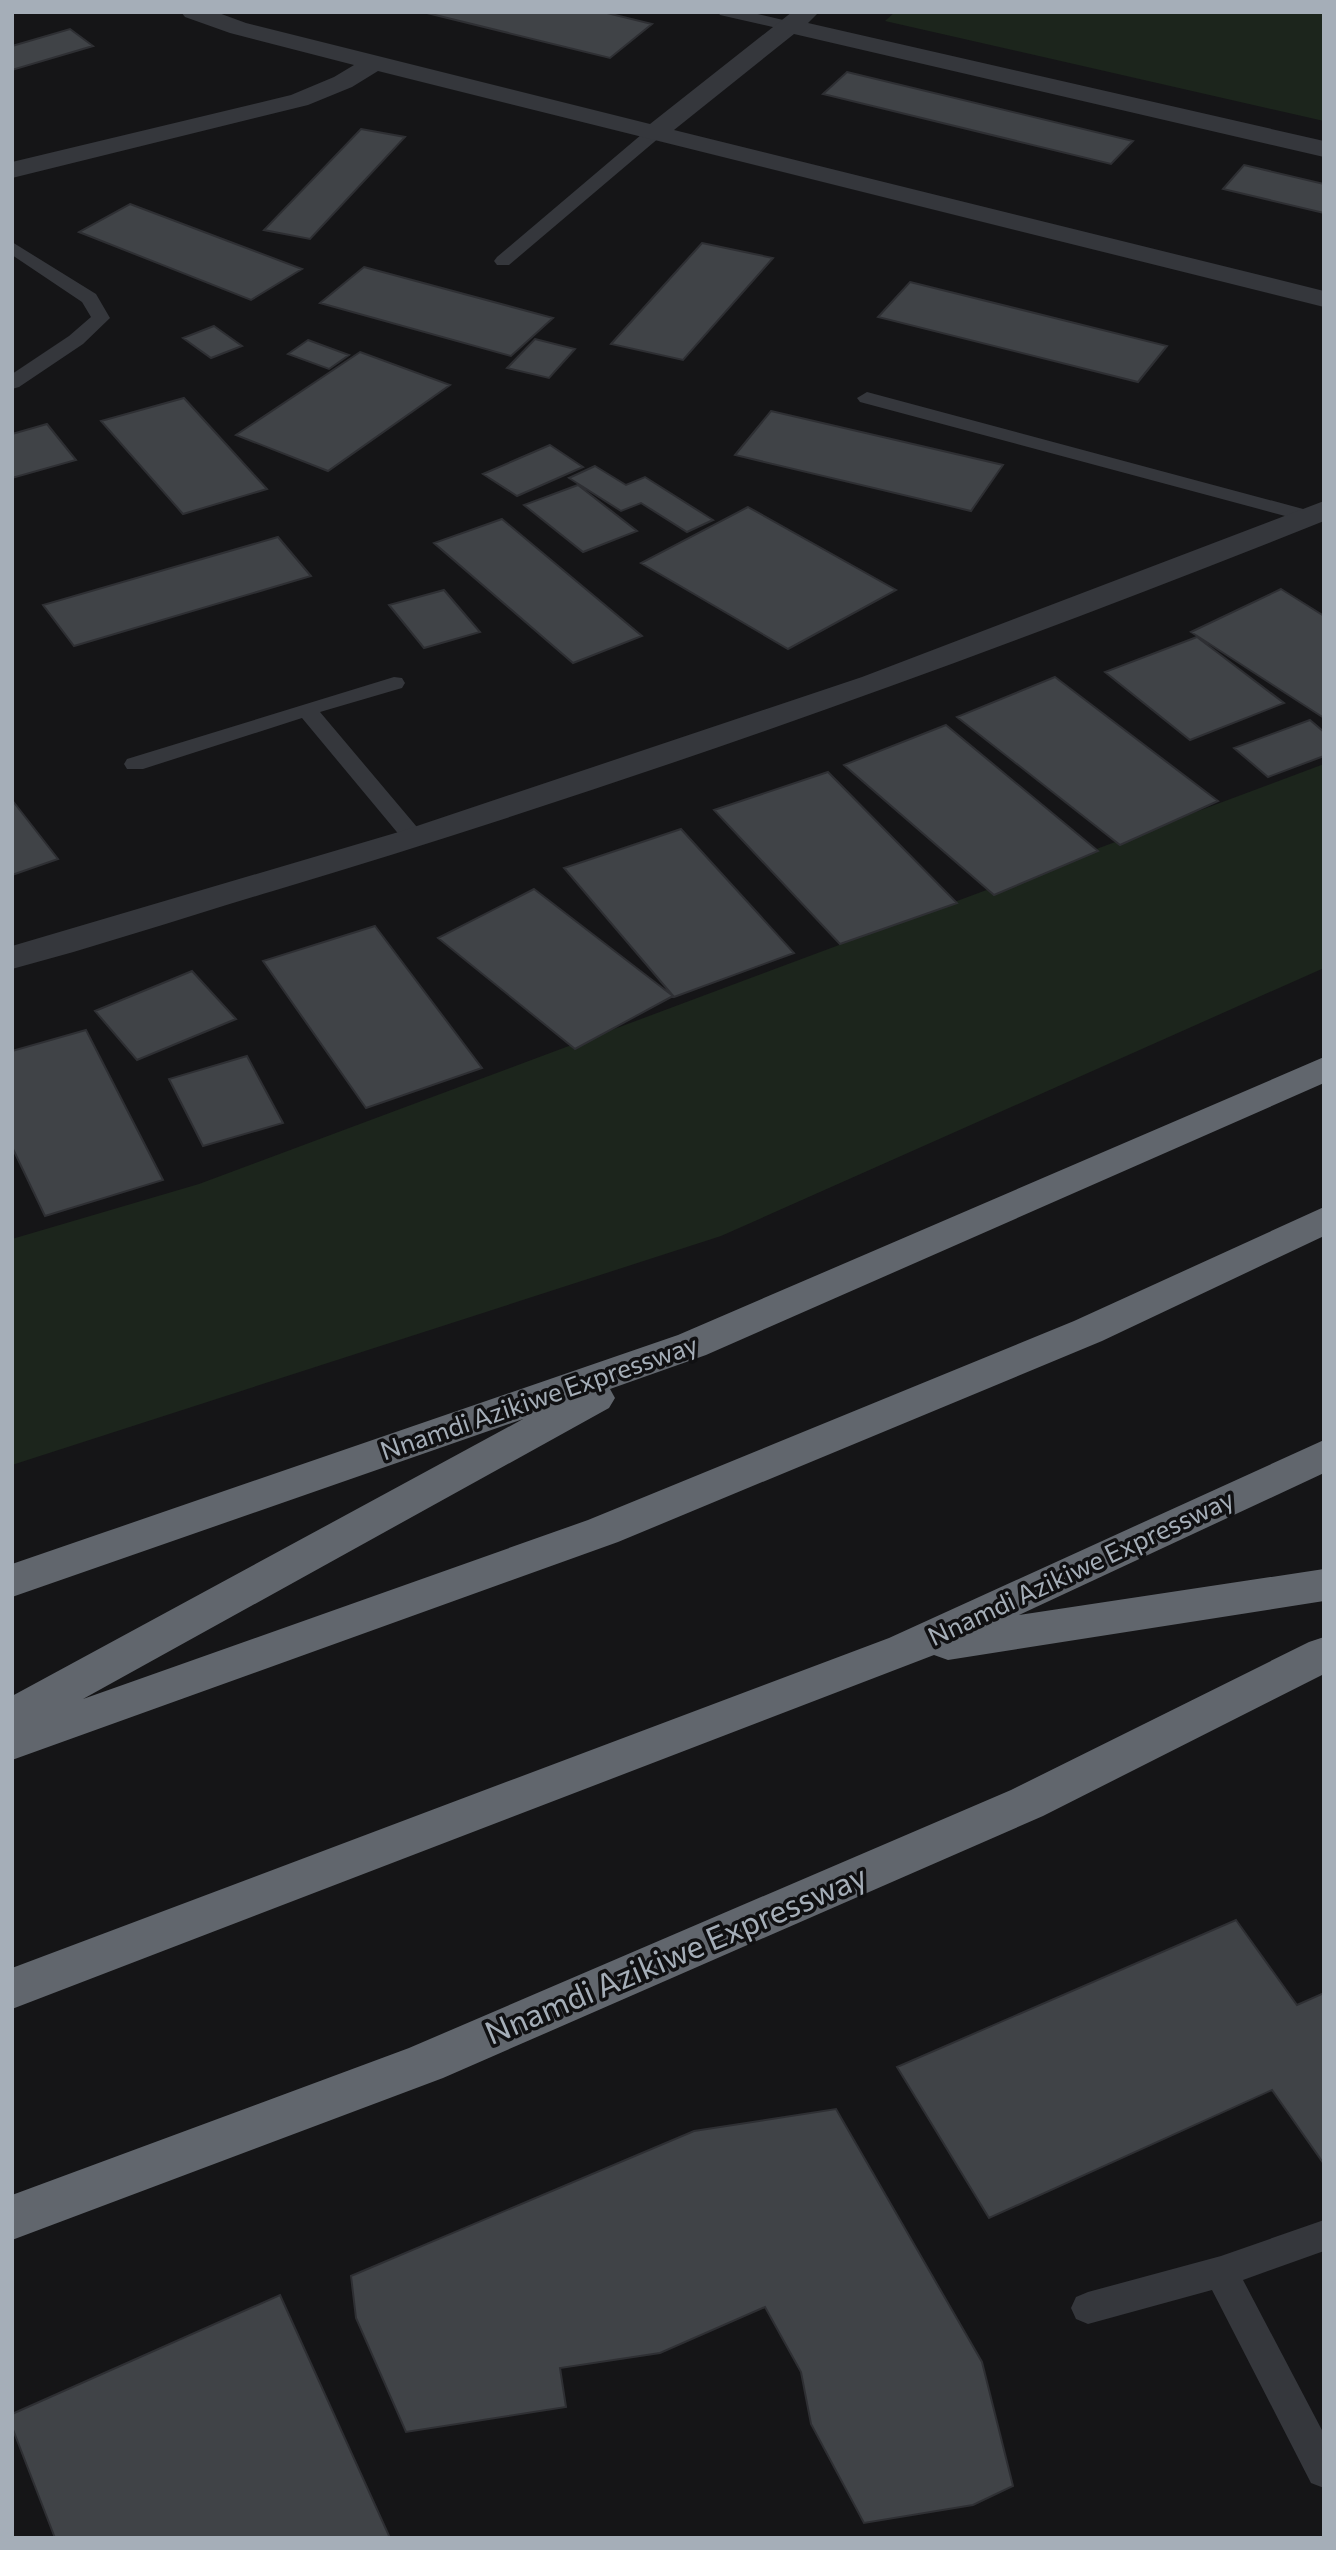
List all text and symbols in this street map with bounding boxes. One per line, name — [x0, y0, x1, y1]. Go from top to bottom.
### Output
street label: Nnamdi Azikiwe Expressway — [376, 1328, 701, 1466]
street label: Nnamdi Azikiwe Expressway — [923, 1482, 1238, 1651]
street label: Nnamdi Azikiwe Expressway — [478, 1854, 872, 2052]

